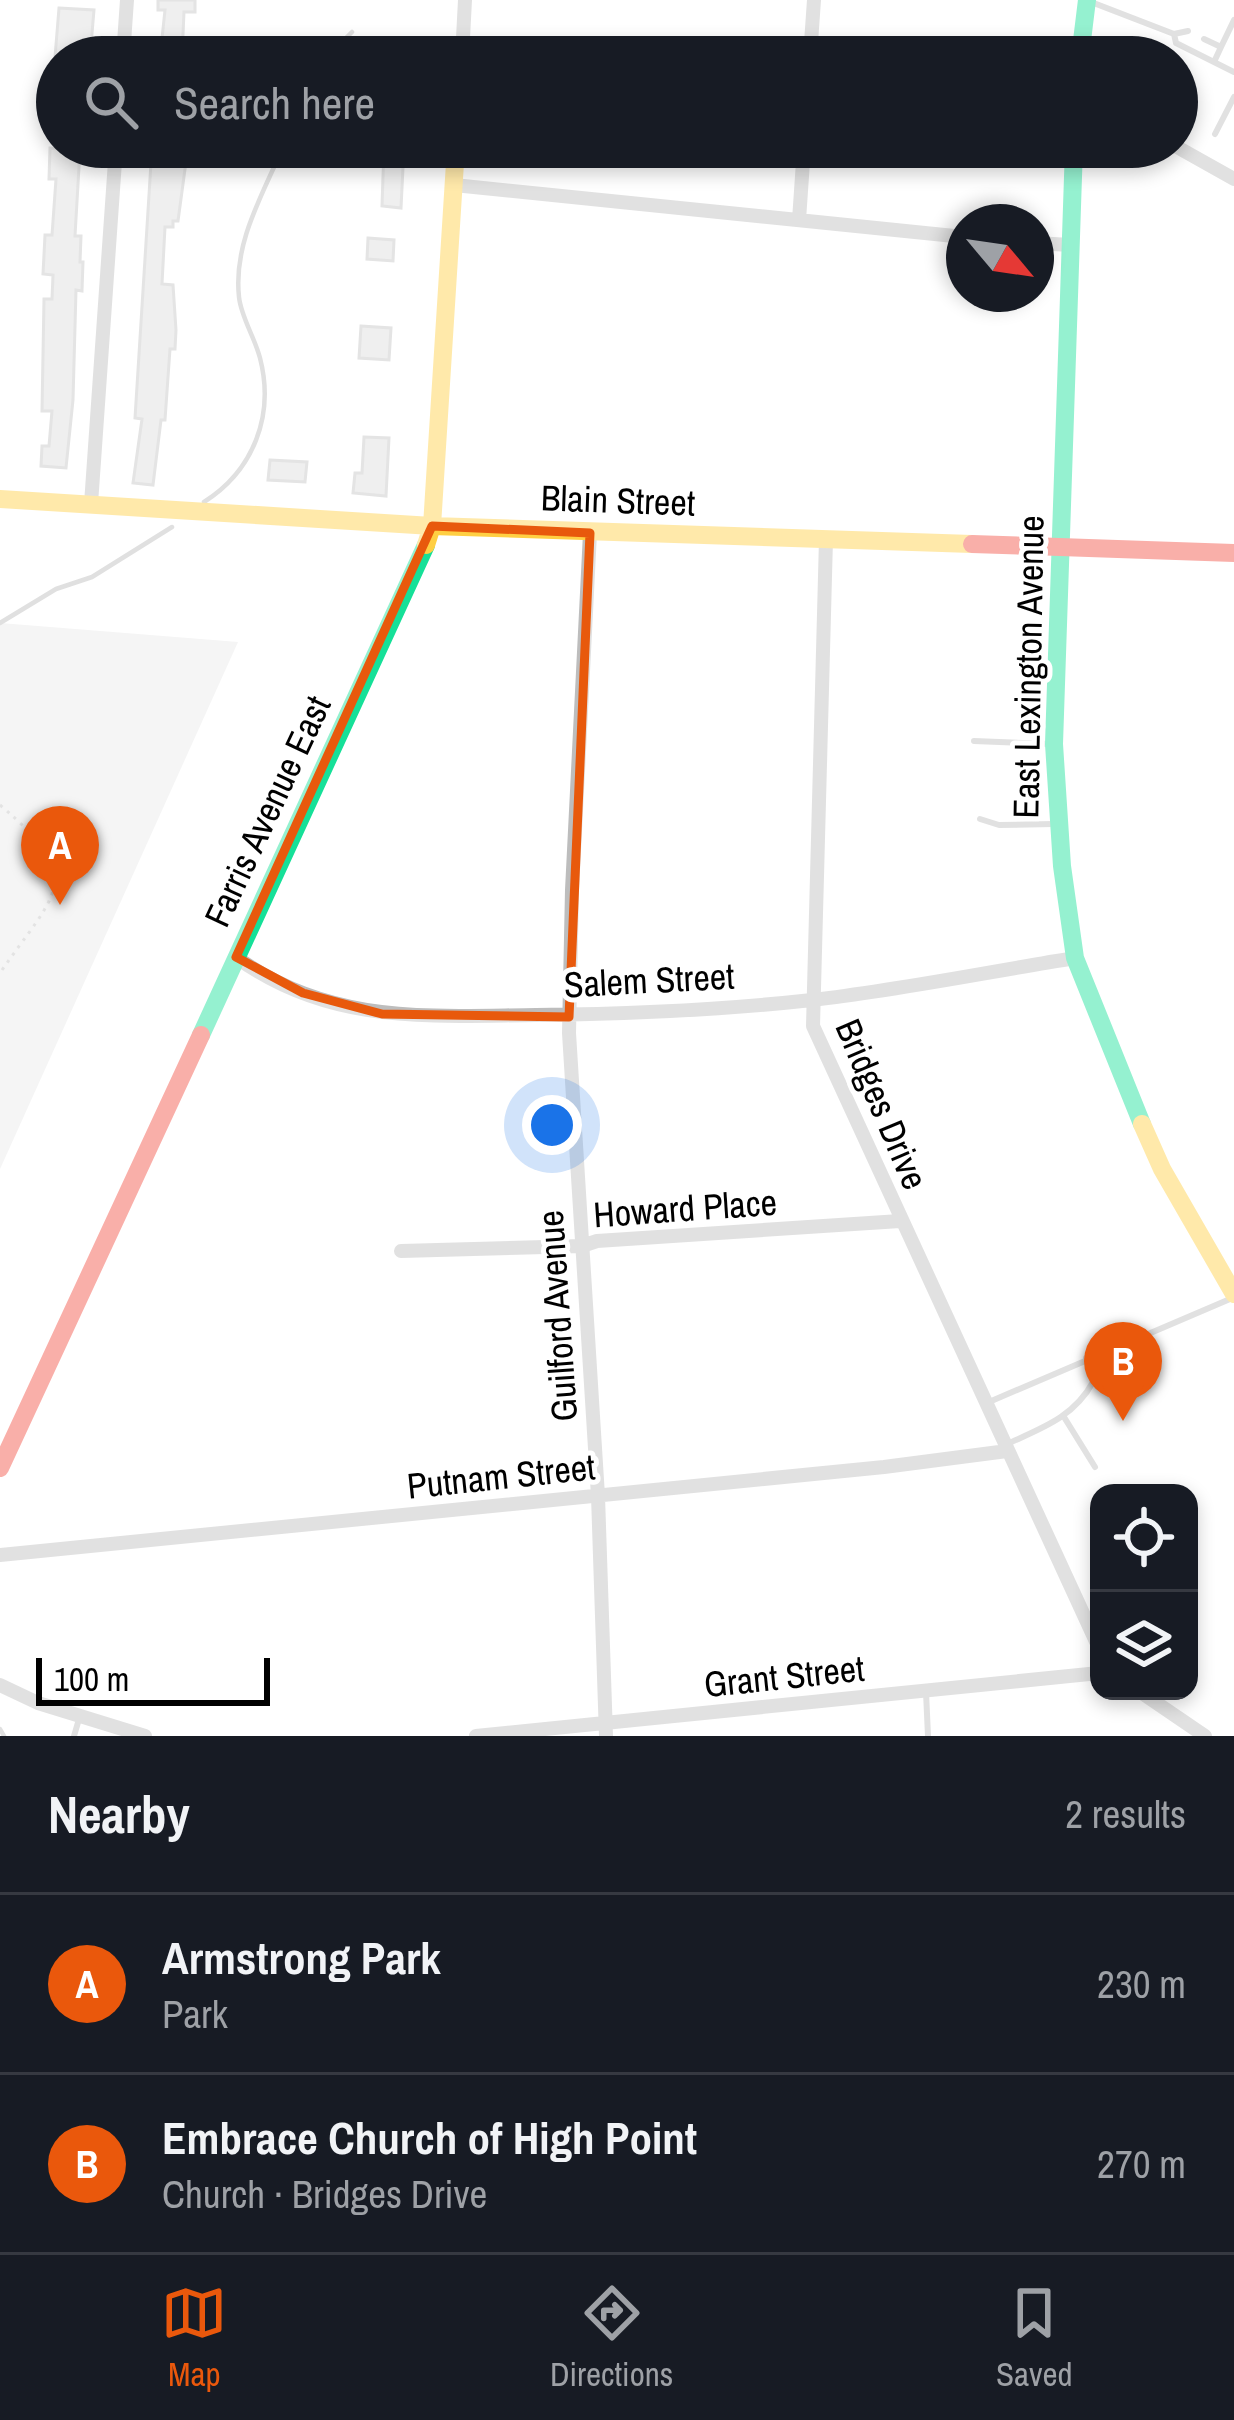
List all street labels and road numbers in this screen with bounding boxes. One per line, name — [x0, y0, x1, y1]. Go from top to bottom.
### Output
street label: Blain Street — [540, 473, 696, 527]
street label: East Lexington Avenue — [1001, 515, 1055, 819]
street label: Farris Avenue East — [193, 688, 341, 934]
street label: Salem Street — [563, 952, 735, 1008]
street label: Bridges Drive — [825, 1012, 939, 1196]
street label: Howard Place — [592, 1178, 778, 1238]
street label: Guilford Avenue — [526, 1209, 588, 1423]
street label: Putnam Street — [405, 1442, 597, 1510]
street label: Grant Street — [702, 1644, 866, 1708]

